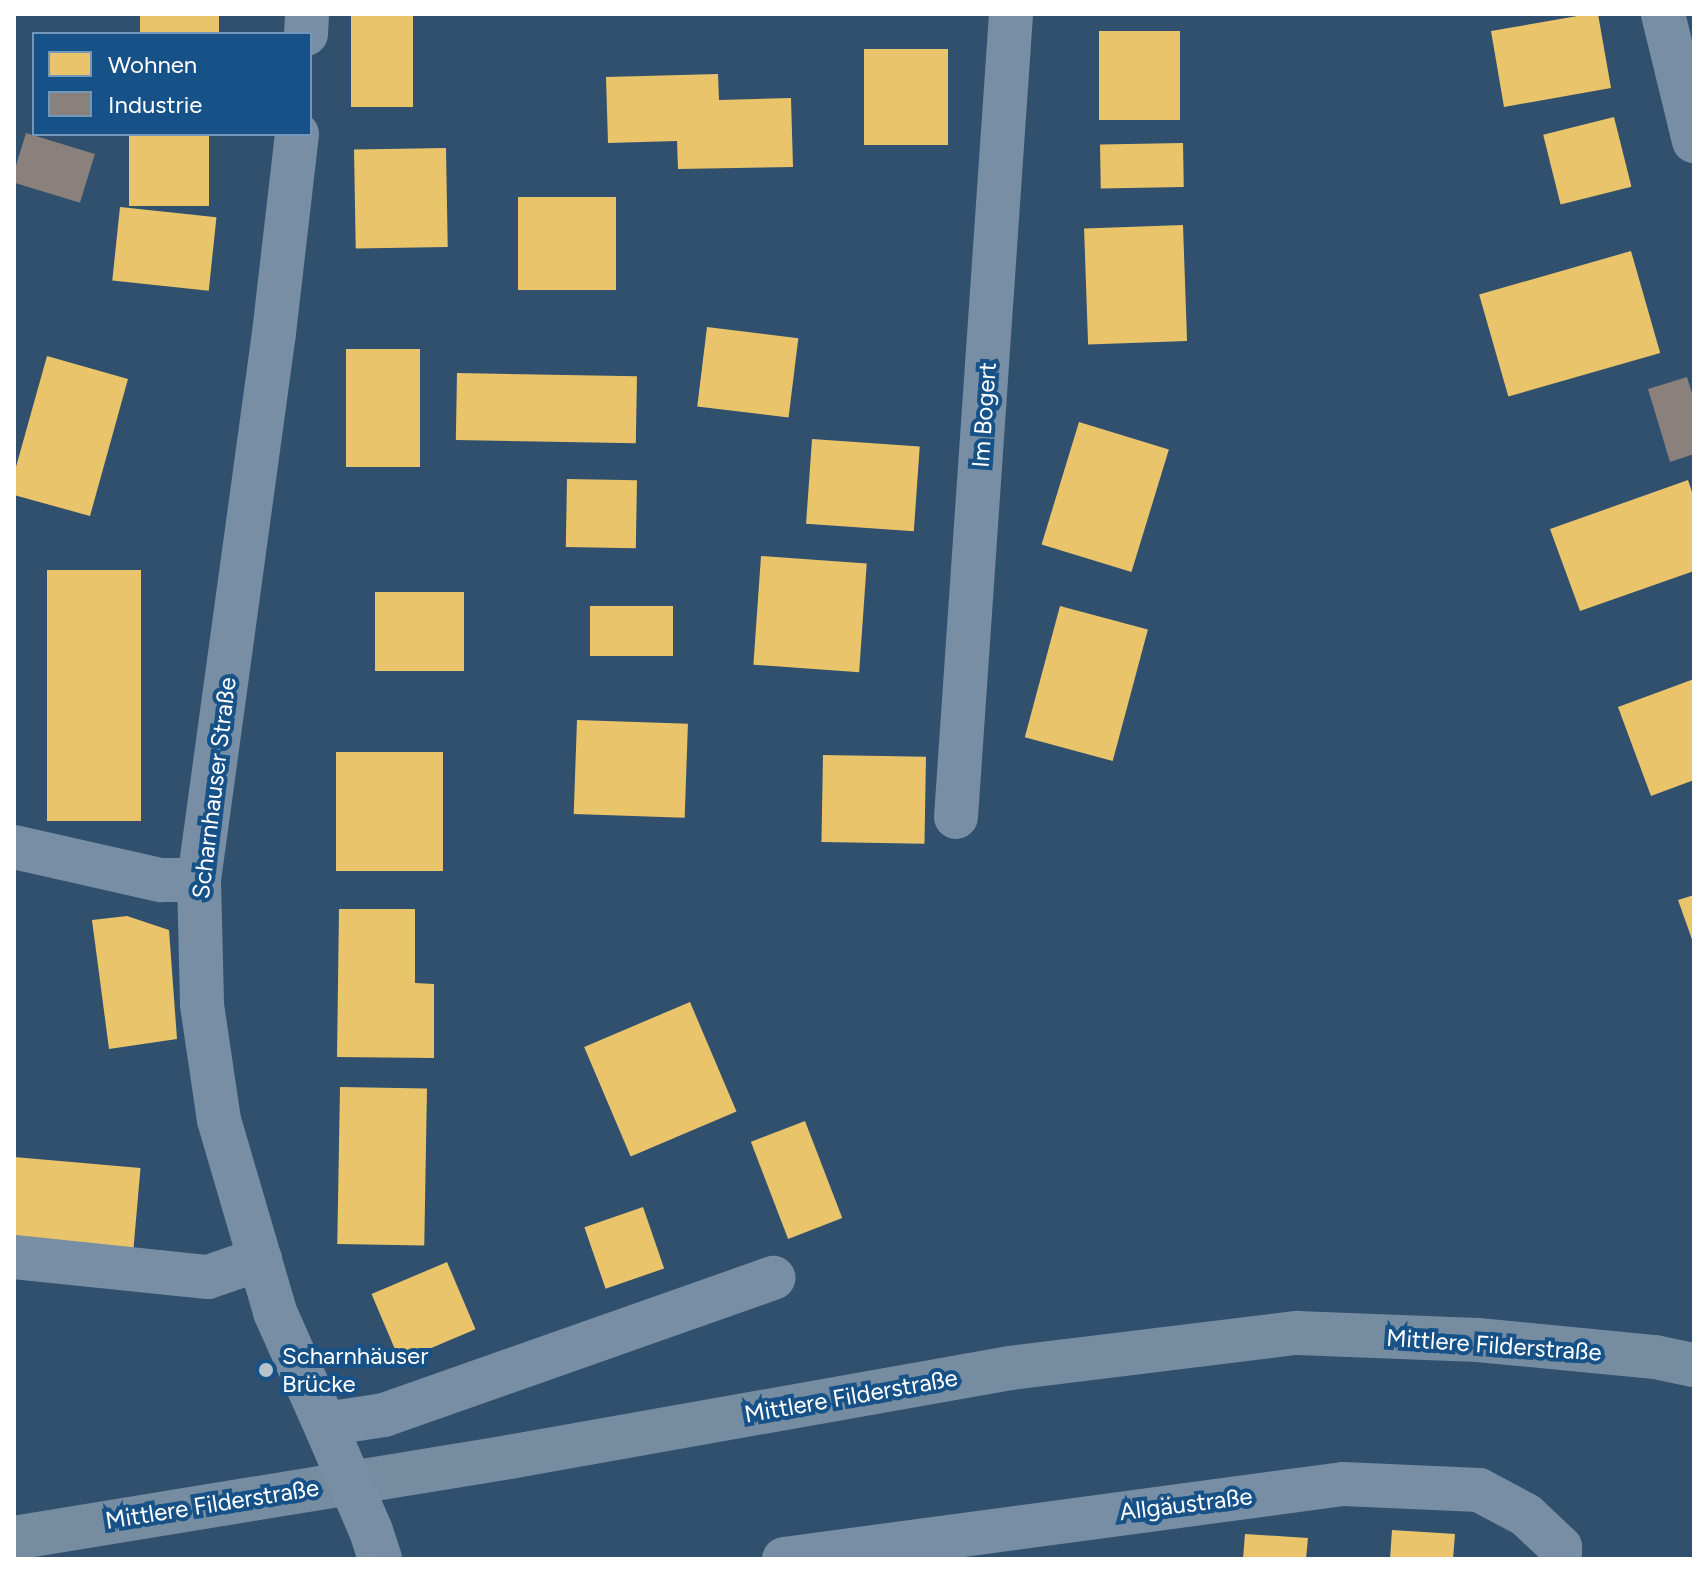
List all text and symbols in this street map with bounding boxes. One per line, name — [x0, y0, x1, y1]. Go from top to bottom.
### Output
legend — [32, 32, 312, 136]
text: Wohnen — [108, 50, 197, 79]
text: Industrie — [108, 90, 202, 119]
street label: Im Bogert — [966, 361, 1002, 469]
street label: Scharnhauser Straße — [186, 676, 242, 900]
street label: Mittlere Filderstraße — [1385, 1323, 1603, 1367]
place label: Scharnhäuser Brücke — [282, 1342, 428, 1398]
marker: Scharnhäuser Brücke — [257, 1361, 275, 1379]
street label: Mittlere Filderstraße — [742, 1363, 960, 1429]
street label: Mittlere Filderstraße — [103, 1473, 321, 1535]
street label: Allgäustraße — [1118, 1482, 1254, 1526]

